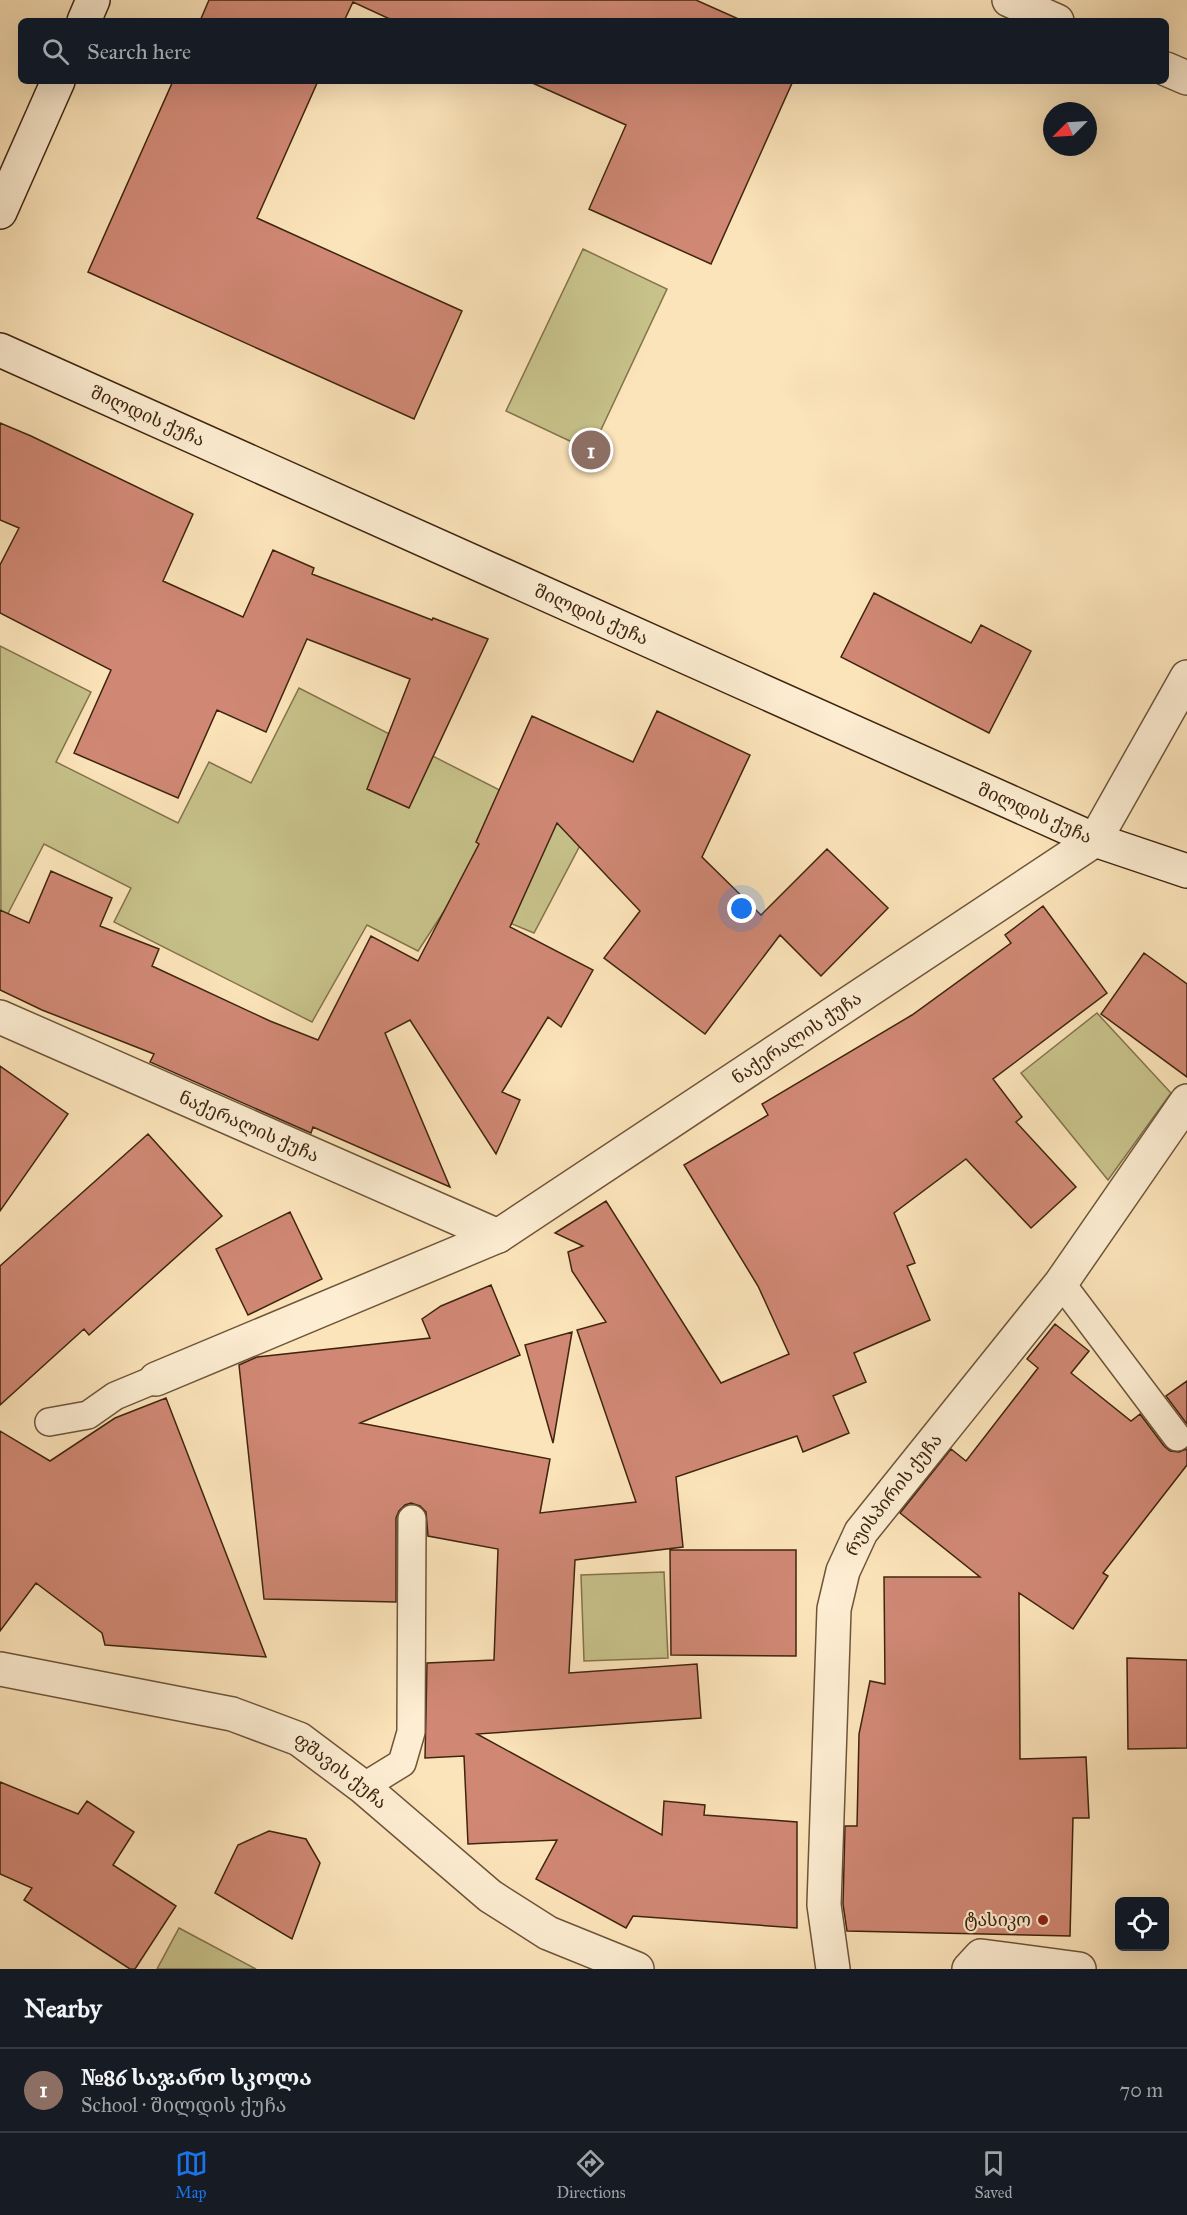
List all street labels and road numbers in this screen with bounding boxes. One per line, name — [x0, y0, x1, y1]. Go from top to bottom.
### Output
street label: შილდის ქუჩა — [88, 381, 208, 451]
street label: შილდის ქუჩა — [531, 580, 652, 650]
street label: შილდის ქუჩა — [975, 778, 1095, 848]
street label: ნაქერალის ქუჩა — [728, 987, 866, 1089]
street label: ნაქერალის ქუჩა — [176, 1086, 322, 1167]
street label: რუისპირის ქუჩა — [841, 1429, 947, 1559]
street label: ფშავის ქუჩა — [289, 1728, 391, 1814]

